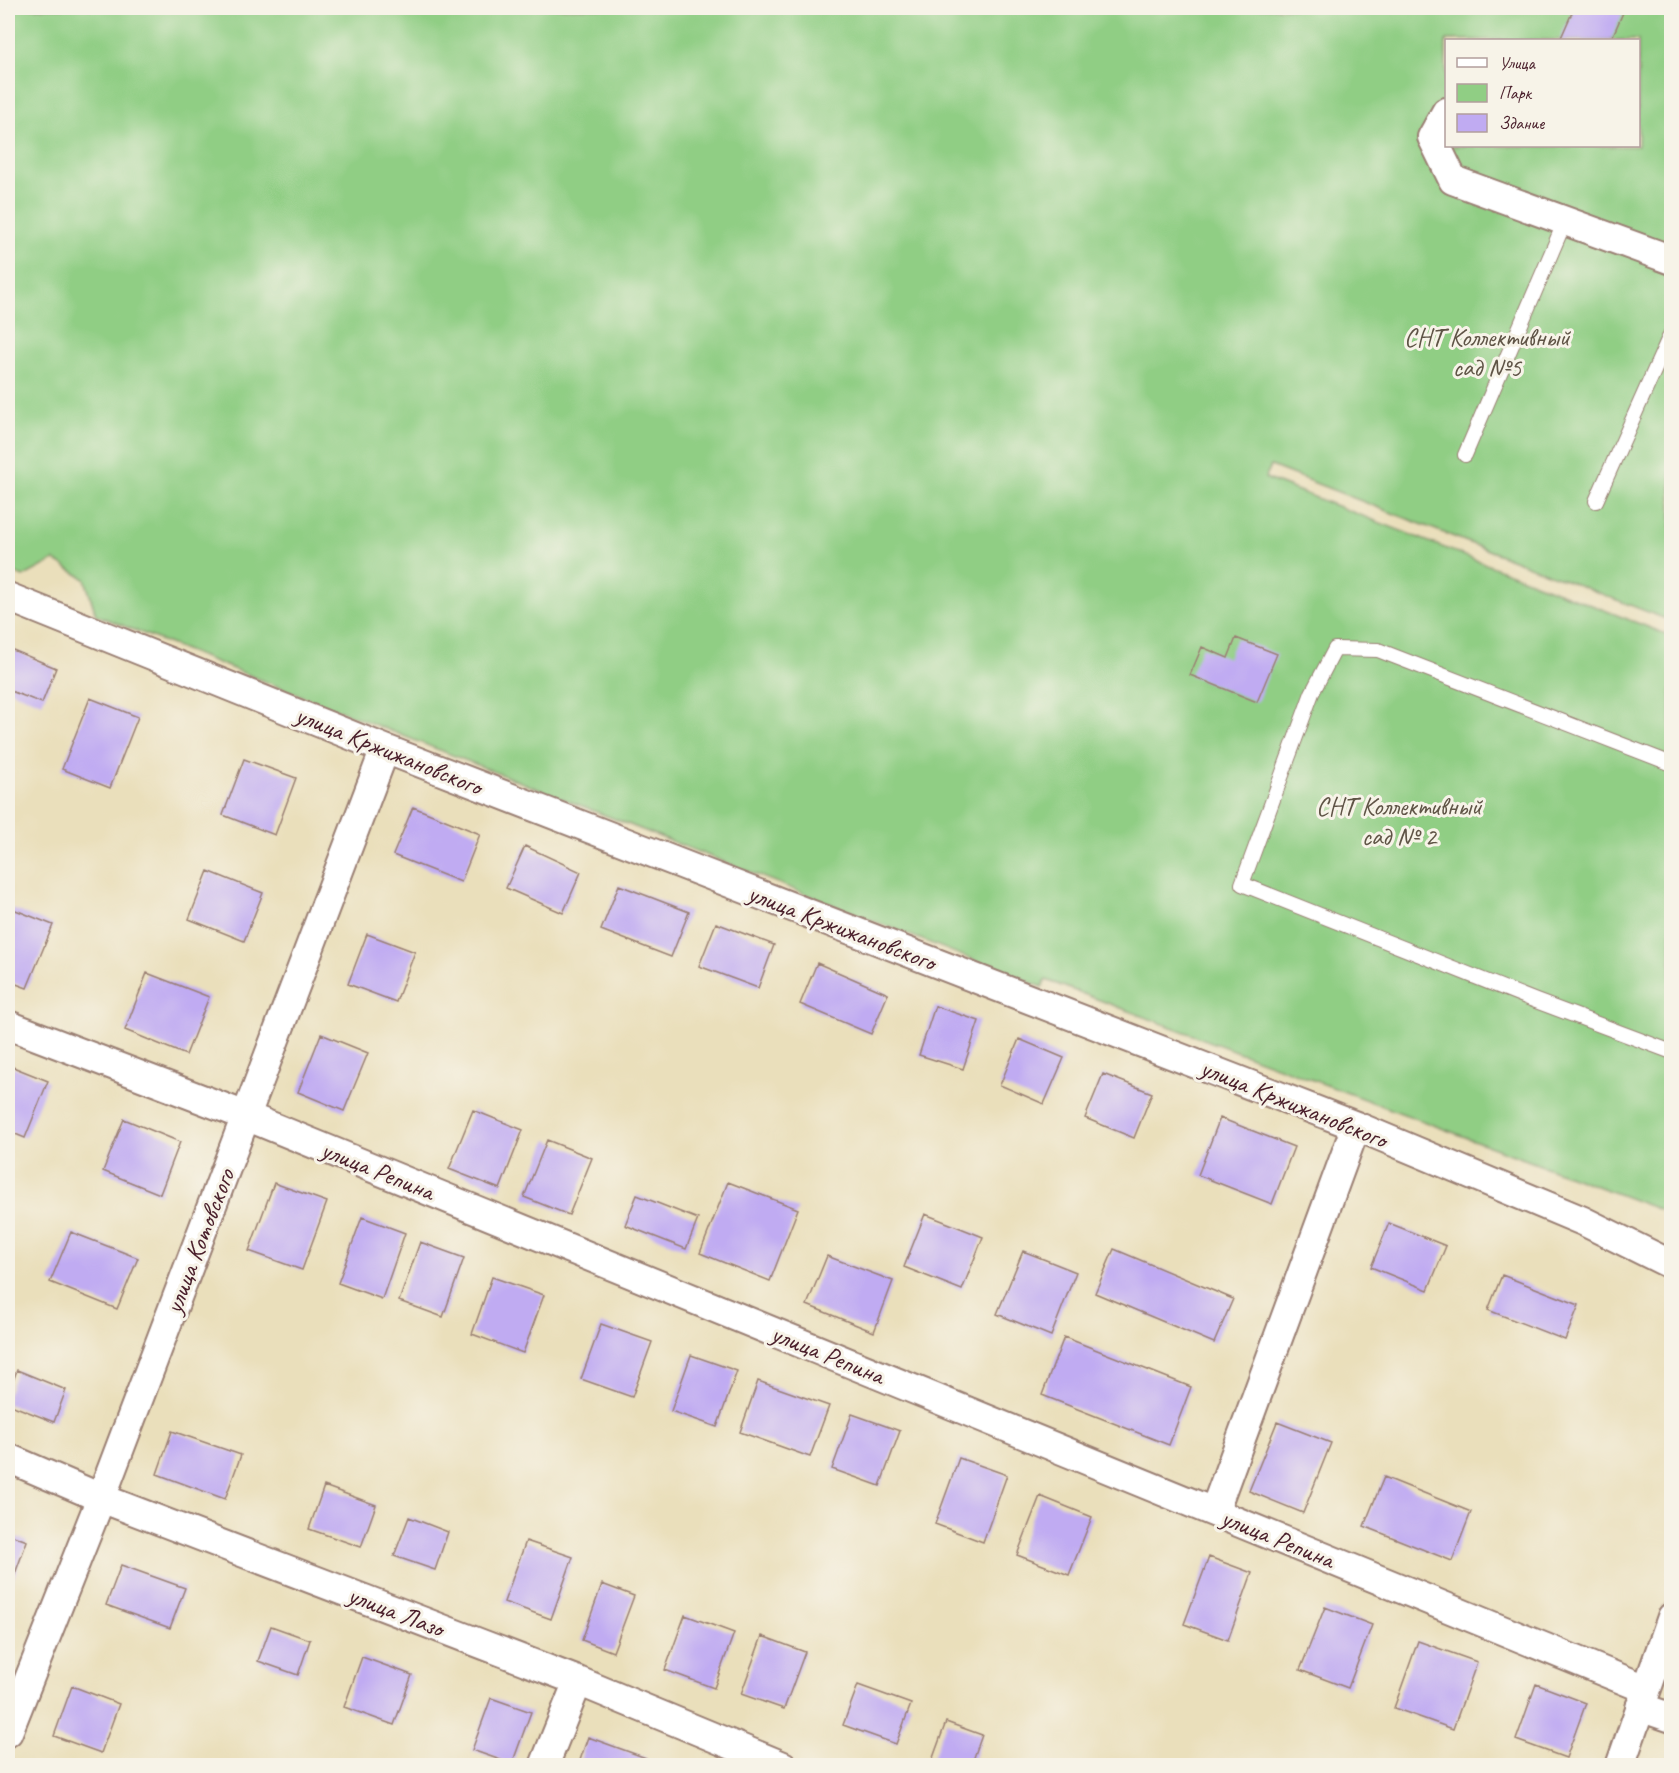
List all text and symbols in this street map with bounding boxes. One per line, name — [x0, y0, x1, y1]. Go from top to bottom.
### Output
legend — [1445, 39, 1640, 147]
text: Улица — [1499, 52, 1536, 74]
text: Парк — [1499, 82, 1533, 104]
text: Здание — [1499, 112, 1545, 134]
park label: СНТ Коллективный сад №5 — [1404, 321, 1572, 384]
street label: улица Кржижановского — [289, 697, 490, 804]
park label: СНТ Коллективный сад № 2 — [1316, 790, 1484, 853]
street label: улица Кржижановского — [741, 876, 943, 979]
street label: улица Кржижановского — [1194, 1050, 1395, 1157]
street label: улица Репина — [315, 1132, 441, 1209]
street label: улица Котовского — [156, 1162, 243, 1320]
street label: улица Репина — [765, 1316, 891, 1393]
street label: улица Репина — [1215, 1500, 1341, 1577]
street label: улица Лазо — [341, 1577, 451, 1646]

